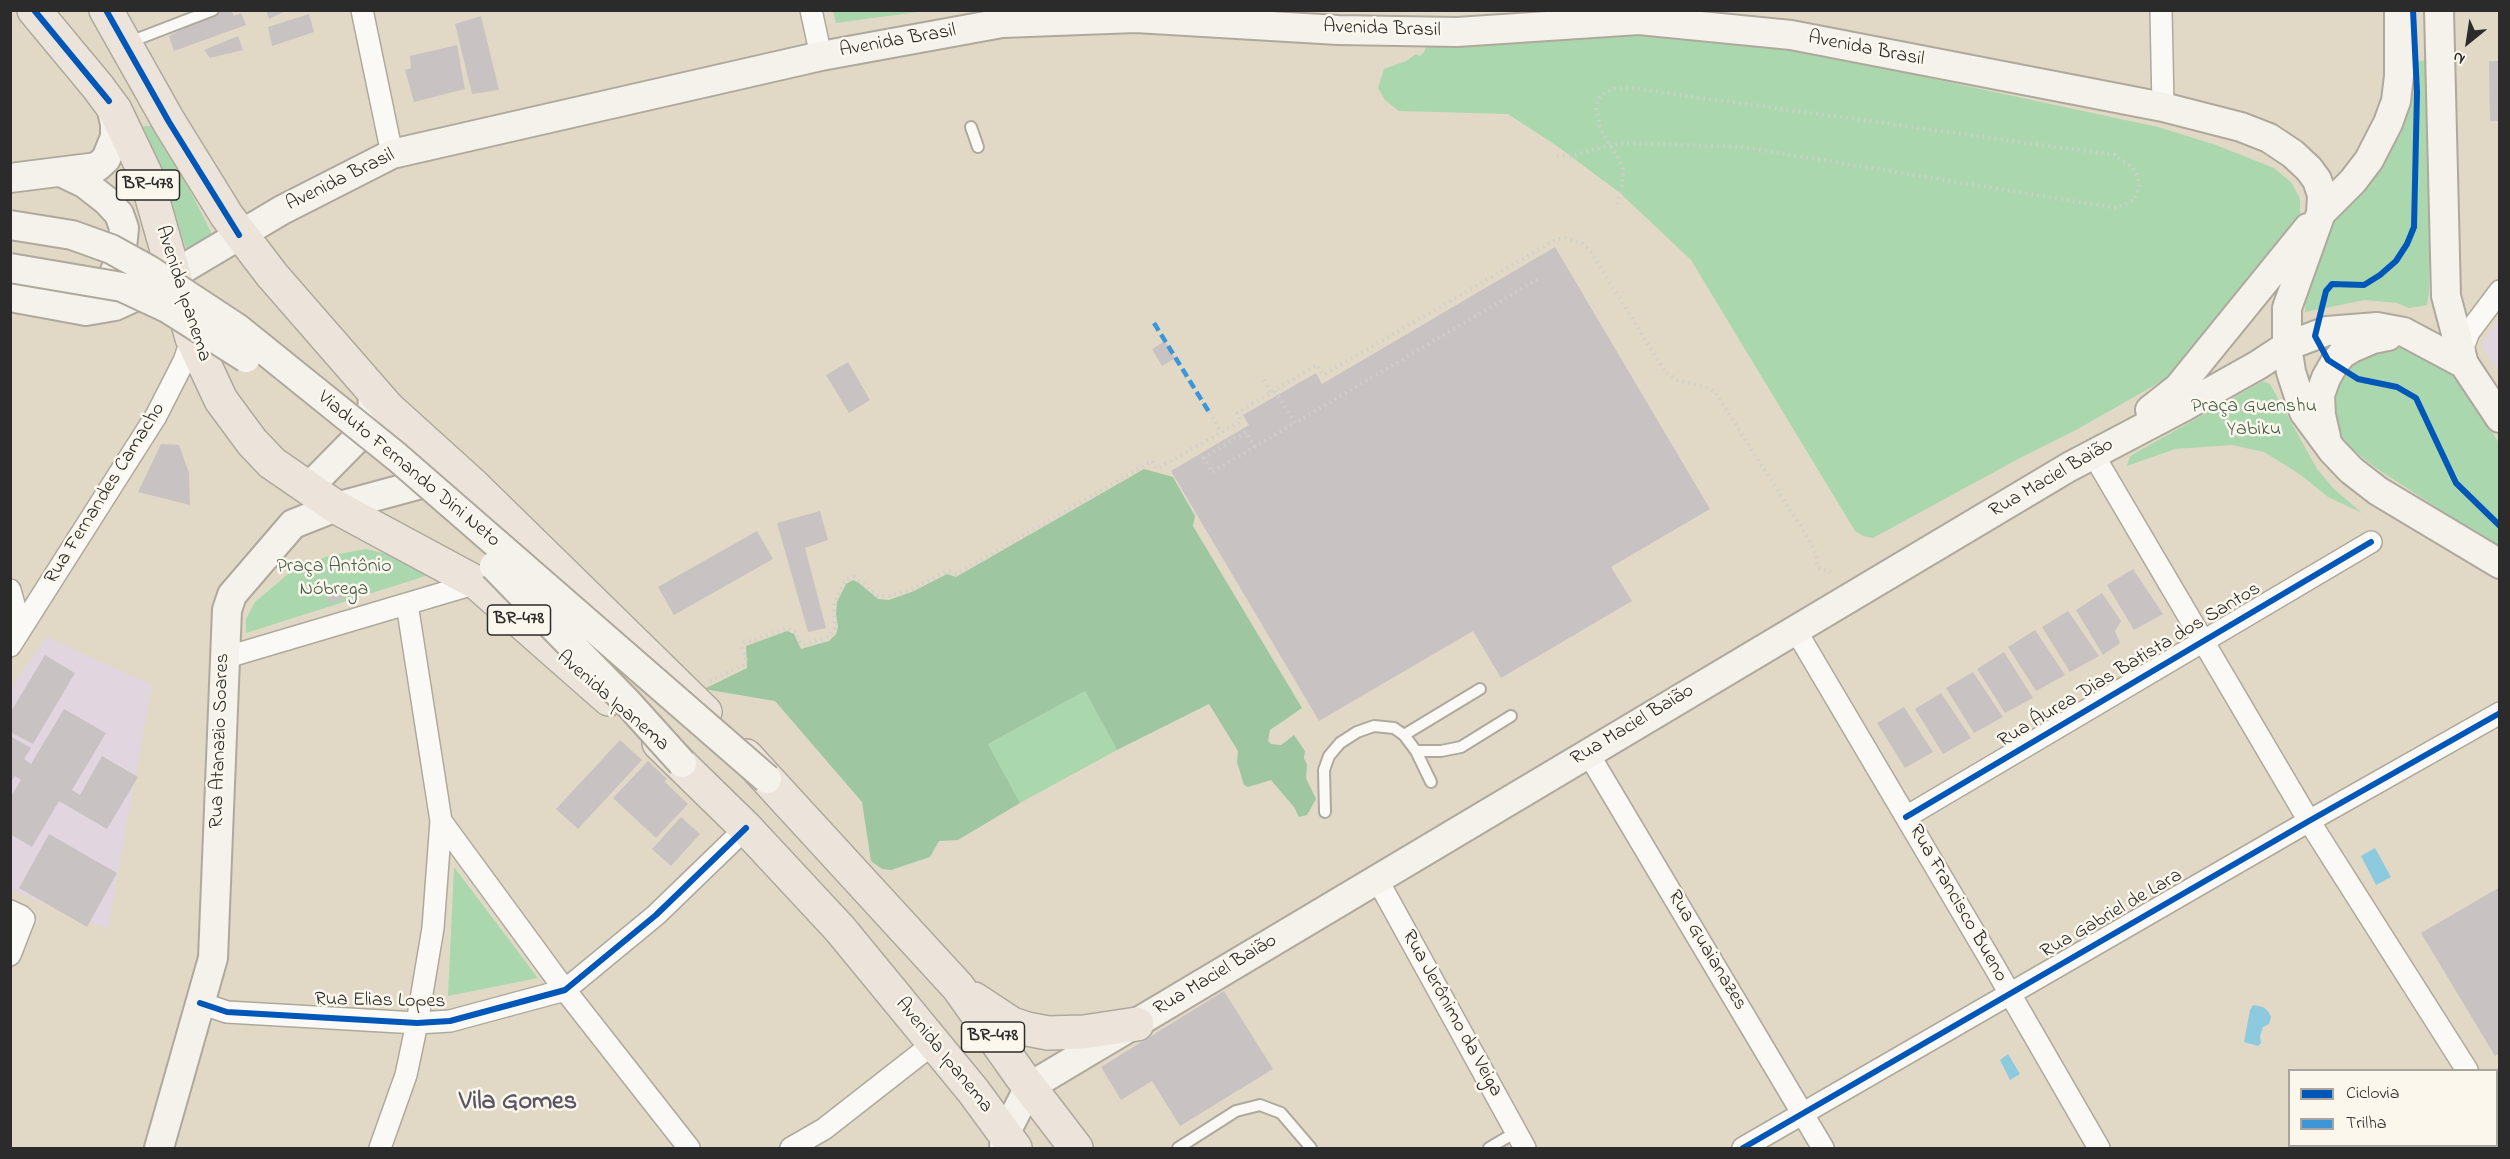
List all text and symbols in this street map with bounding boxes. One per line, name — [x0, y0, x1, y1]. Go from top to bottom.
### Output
north arrow — [2438, 12, 2498, 72]
street label: Avenida Brasil — [1323, 16, 1441, 44]
street label: Avenida Brasil — [838, 20, 958, 64]
street label: Avenida Brasil — [1806, 27, 1926, 73]
text: N — [2448, 44, 2470, 71]
street label: Avenida Brasil — [283, 144, 399, 218]
road number: BR-478 — [116, 170, 180, 200]
street label: Avenida Ipanema — [149, 223, 215, 365]
street label: Viaduto Fernando Dini Neto — [312, 387, 504, 553]
park label: Praça Guenshu Yabiku — [2191, 396, 2317, 443]
street label: Rua Fernandes Camacho — [40, 399, 172, 589]
street label: Rua Maciel Baião — [1986, 434, 2118, 524]
park label: Praça Antônio Nóbrega — [276, 556, 392, 603]
street label: Rua Áurea Dias Batista dos Santos — [1994, 578, 2266, 754]
road number: BR-478 — [488, 605, 550, 635]
street label: Avenida Ipanema — [551, 646, 673, 758]
street label: Rua Atanazio Soares — [206, 653, 236, 829]
street label: Rua Maciel Baião — [1567, 680, 1699, 772]
street label: Rua Francisco Bueno — [1902, 821, 2012, 987]
street label: Rua Gabriel de Lara — [2037, 865, 2187, 965]
street label: Rua Guaianazes — [1661, 887, 1751, 1015]
street label: Rua Jerônimo da Veiga — [1395, 927, 1507, 1101]
street label: Rua Maciel Baião — [1150, 930, 1282, 1022]
street label: Rua Elias Lopes — [314, 989, 446, 1015]
street label: Avenida Ipanema — [889, 993, 997, 1119]
road number: BR-478 — [962, 1022, 1024, 1052]
legend — [2288, 1069, 2498, 1147]
text: Ciclovia — [2346, 1081, 2399, 1107]
district label: Vila Gomes — [459, 1088, 577, 1120]
text: Trilha — [2346, 1111, 2386, 1137]

